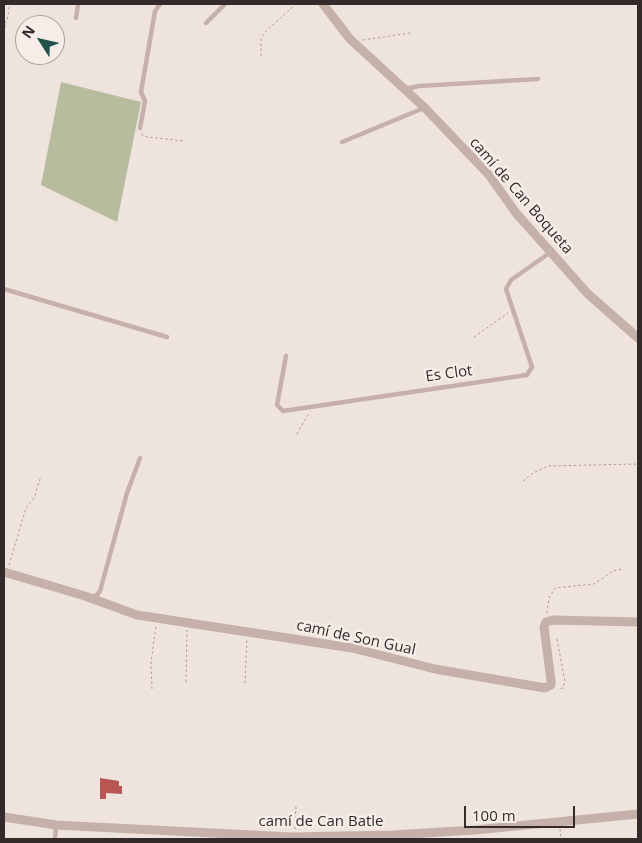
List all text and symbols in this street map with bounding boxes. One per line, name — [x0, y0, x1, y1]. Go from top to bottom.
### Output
north arrow — [15, 15, 65, 65]
text: N — [17, 22, 39, 42]
street label: camí de Can Boqueta — [465, 134, 577, 258]
street label: Es Clot — [424, 362, 474, 386]
street label: camí de Son Gual — [295, 617, 417, 659]
scale bar — [467, 796, 578, 828]
text: 100 m — [472, 805, 516, 825]
street label: camí de Can Batle — [258, 813, 384, 831]

